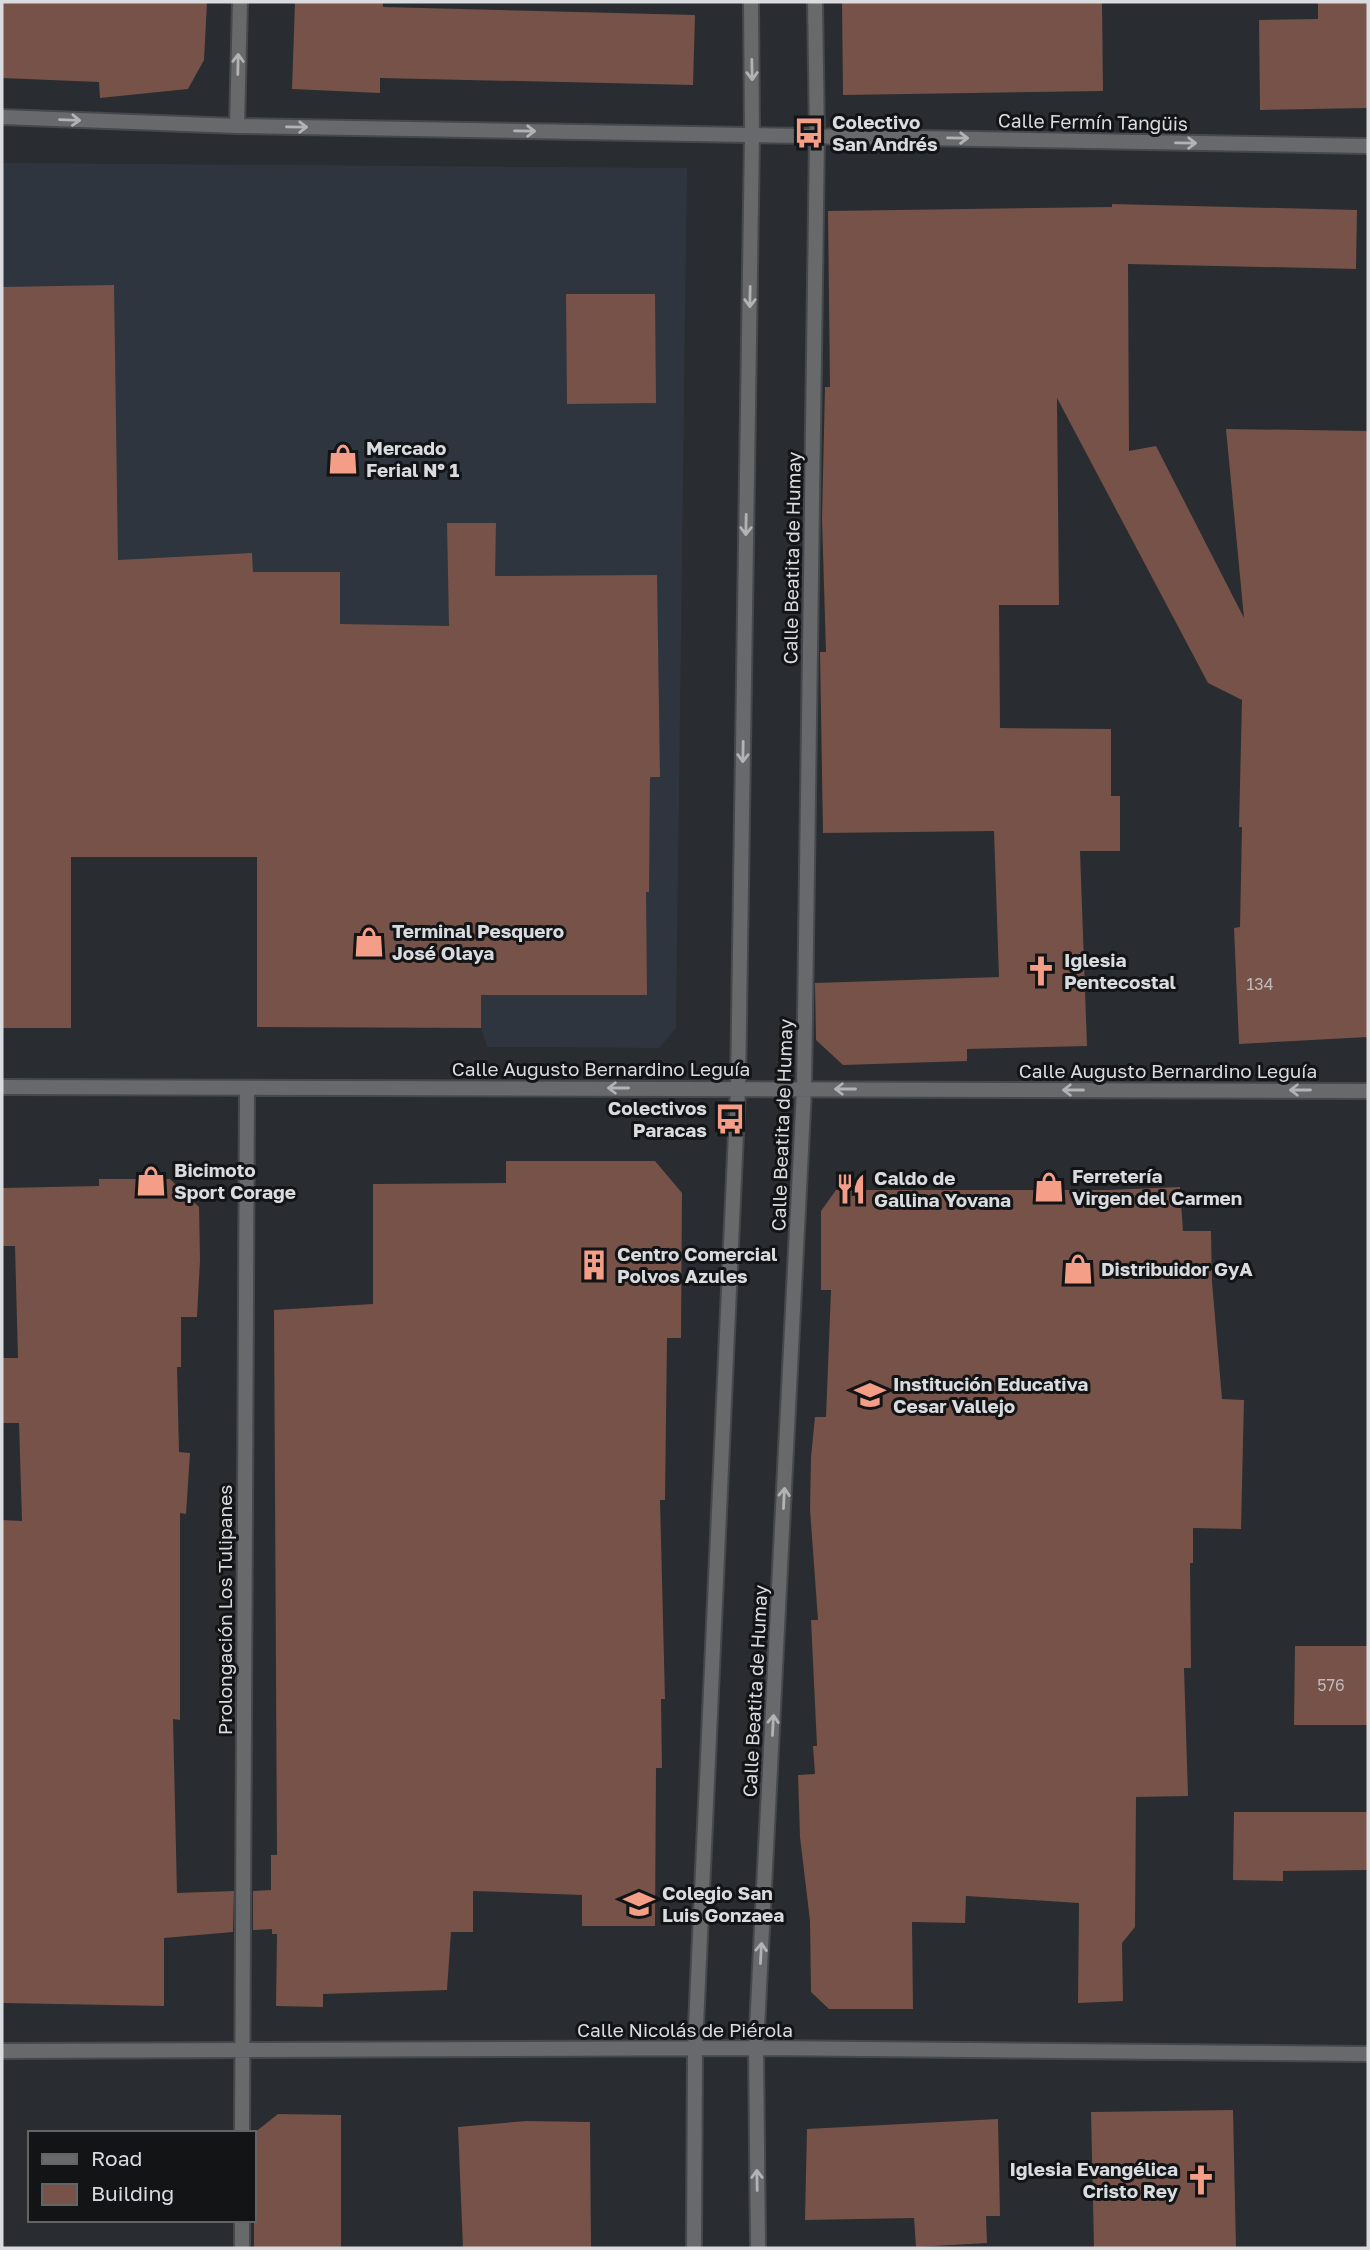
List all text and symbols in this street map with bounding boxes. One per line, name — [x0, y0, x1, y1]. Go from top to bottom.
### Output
one-way arrow — [232, 53, 245, 76]
one-way arrow — [745, 58, 758, 81]
street label: Calle Fermín Tangüis — [998, 108, 1188, 135]
place label: Colectivo San Andrés — [832, 110, 938, 155]
one-way arrow — [58, 113, 81, 126]
bus stop icon: Colectivo San Andrés — [792, 116, 826, 150]
one-way arrow — [286, 121, 309, 134]
one-way arrow — [513, 125, 536, 138]
one-way arrow — [946, 132, 969, 145]
one-way arrow — [1174, 136, 1197, 149]
one-way arrow — [743, 286, 757, 309]
place label: Mercado Ferial Nº 1 — [366, 436, 459, 481]
shop icon: Mercado Ferial Nº 1 — [326, 442, 360, 476]
street label: Calle Beatita de Humay — [778, 451, 805, 665]
one-way arrow — [740, 513, 753, 536]
one-way arrow — [736, 741, 750, 764]
place label: Terminal Pesquero José Olaya — [392, 919, 564, 964]
shop icon: Terminal Pesquero José Olaya — [352, 925, 386, 959]
place label: Iglesia Pentecostal — [1064, 948, 1176, 993]
church icon: Iglesia Pentecostal — [1024, 954, 1058, 988]
house number: 134 — [1247, 974, 1273, 994]
street label: Calle Beatita de Humay — [766, 1018, 797, 1232]
street label: Calle Augusto Bernardino Leguía — [452, 1057, 750, 1080]
street label: Calle Augusto Bernardino Leguía — [1019, 1059, 1317, 1082]
one-way arrow — [606, 1081, 629, 1095]
one-way arrow — [834, 1082, 857, 1096]
one-way arrow — [1061, 1083, 1084, 1097]
one-way arrow — [1289, 1083, 1312, 1097]
place label: Colectivos Paracas — [608, 1096, 707, 1141]
bus stop icon: Colectivos Paracas — [713, 1102, 747, 1136]
place label: Bicimoto Sport Corage — [174, 1158, 296, 1203]
shop icon: Bicimoto Sport Corage — [134, 1164, 168, 1198]
place label: Ferretería Virgen del Carmen — [1072, 1164, 1242, 1209]
place label: Caldo de Gallina Yovana — [874, 1166, 1011, 1211]
shop icon: Ferretería Virgen del Carmen — [1032, 1170, 1066, 1204]
restaurant icon: Caldo de Gallina Yovana — [834, 1172, 868, 1206]
place label: Centro Comercial Polvos Azules — [617, 1242, 777, 1287]
building icon: Centro Comercial Polvos Azules — [577, 1248, 611, 1282]
shop icon: Distribuidor GyA — [1061, 1252, 1095, 1286]
place label: Distribuidor GyA — [1101, 1257, 1253, 1280]
place label: Institución Educativa Cesar Vallejo — [893, 1372, 1088, 1417]
school or university icon: Institución Educativa Cesar Vallejo — [853, 1378, 887, 1412]
street label: Prolongación Los Tulipanes — [213, 1485, 236, 1735]
one-way arrow — [778, 1487, 791, 1510]
street label: Calle Beatita de Humay — [737, 1584, 772, 1798]
house number: 576 — [1317, 1675, 1345, 1695]
one-way arrow — [766, 1714, 779, 1737]
place label: Colegio San Luis Gonzaea — [662, 1881, 784, 1926]
school or university icon: Colegio San Luis Gonzaea — [622, 1887, 656, 1921]
one-way arrow — [754, 1941, 767, 1964]
street label: Calle Nicolás de Piérola — [577, 2018, 793, 2041]
legend — [28, 2131, 256, 2222]
text: Road — [91, 2145, 142, 2171]
place label: Iglesia Evangélica Cristo Rey — [1009, 2157, 1179, 2202]
church icon: Iglesia Evangélica Cristo Rey — [1184, 2163, 1218, 2197]
one-way arrow — [751, 2169, 764, 2192]
text: Building — [91, 2180, 174, 2206]

